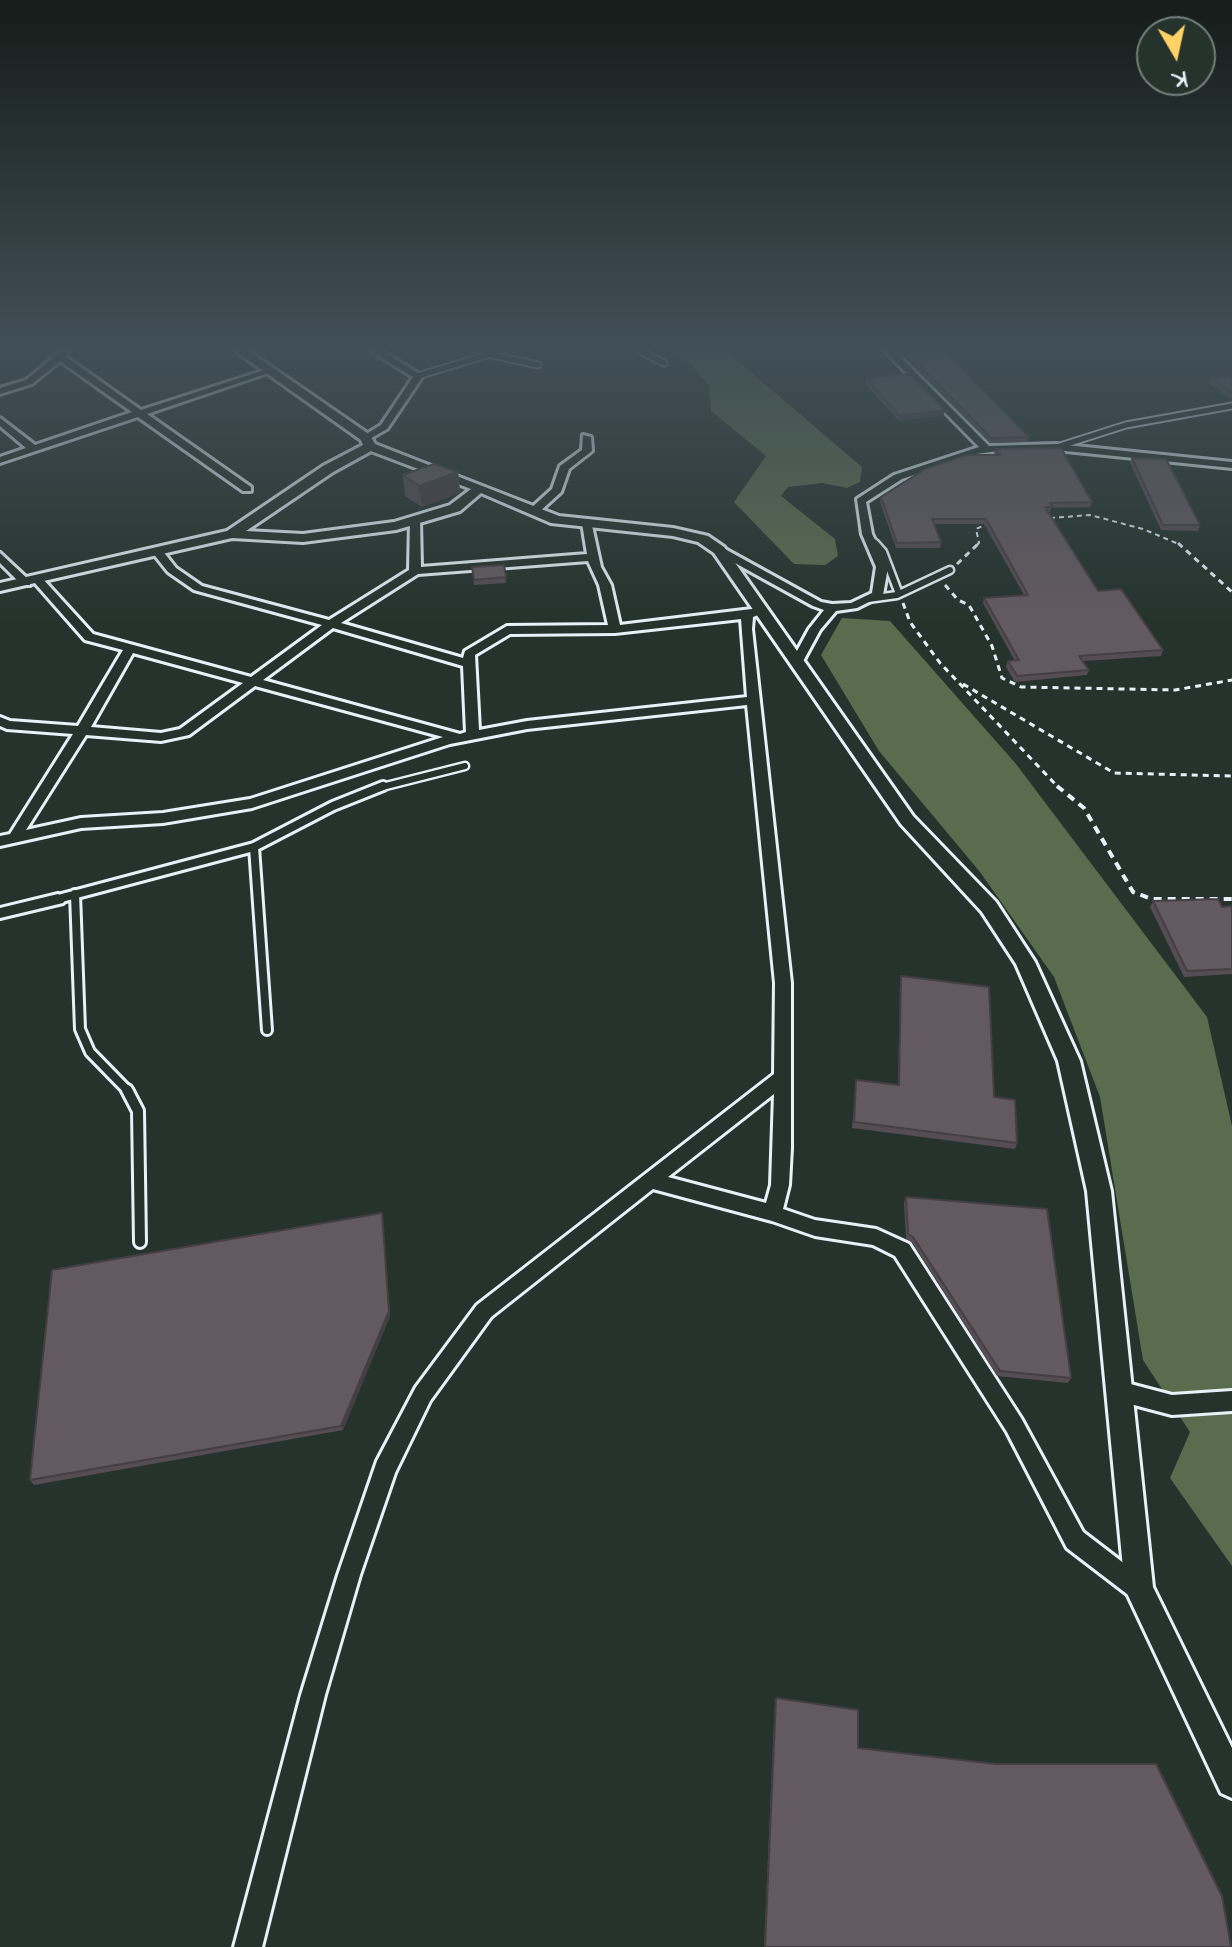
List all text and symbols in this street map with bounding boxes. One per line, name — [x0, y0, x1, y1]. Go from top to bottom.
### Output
north arrow — [1136, 16, 1216, 96]
text: K — [1170, 63, 1189, 93]

